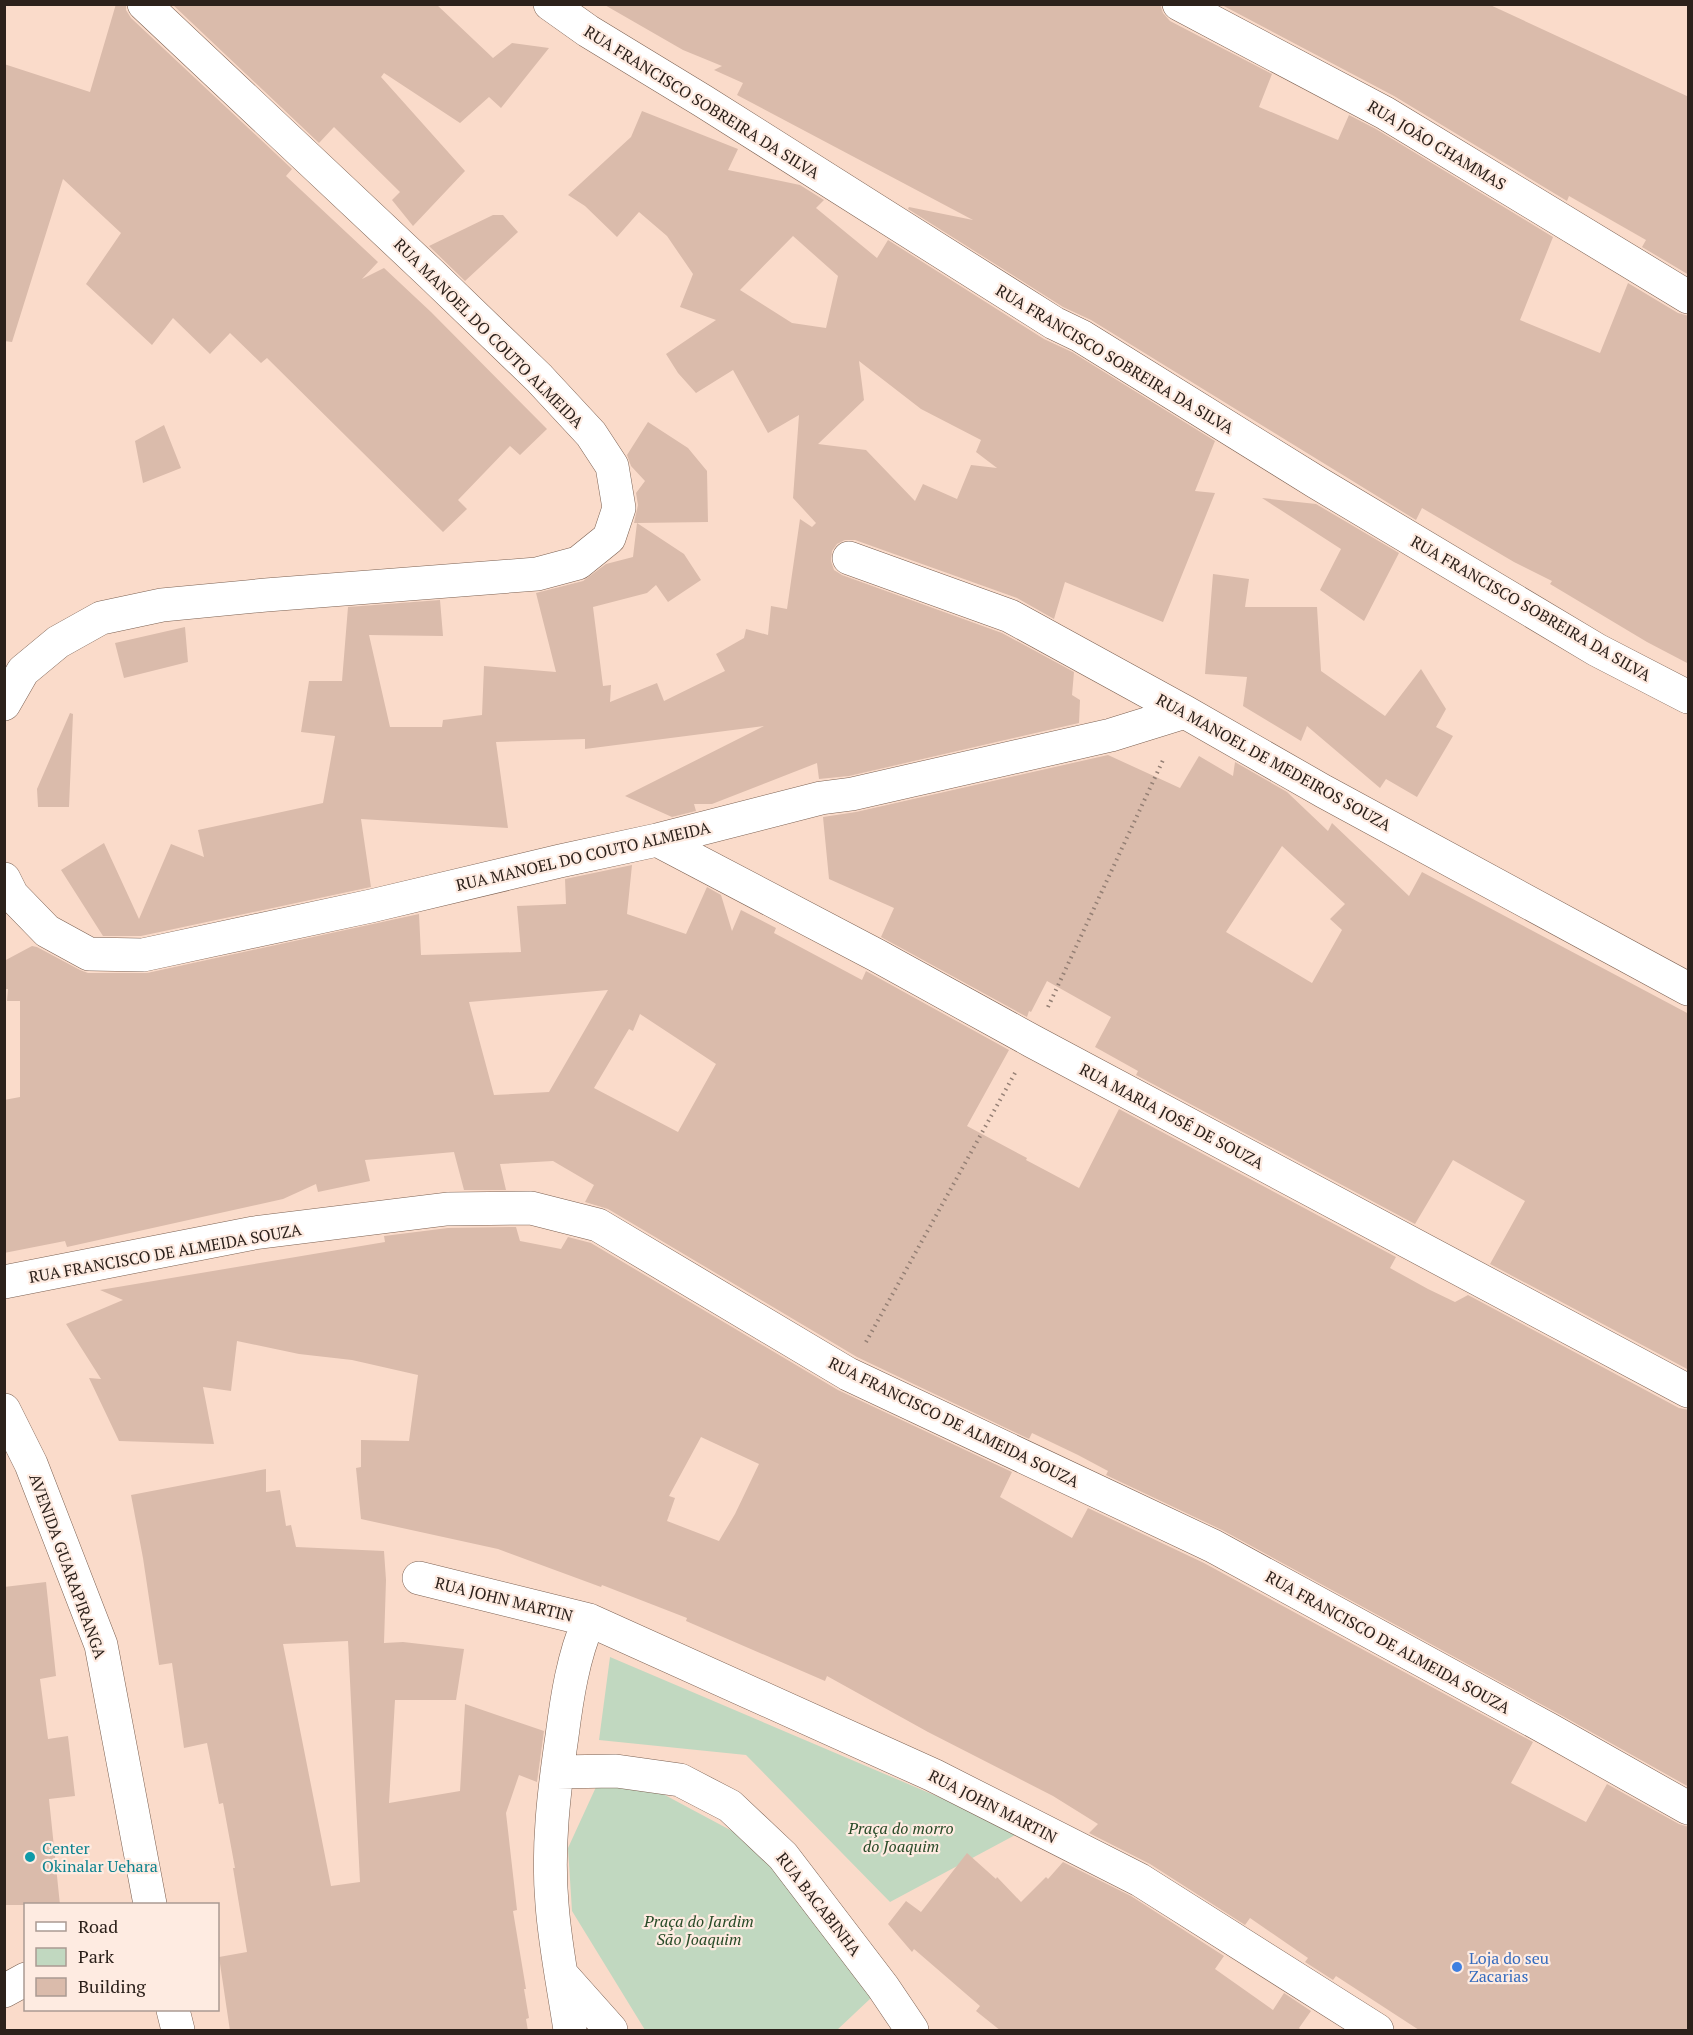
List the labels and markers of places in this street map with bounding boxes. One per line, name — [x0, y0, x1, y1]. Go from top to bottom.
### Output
place label: Center Okinalar Uehara — [42, 1837, 158, 1877]
marker: Center Okinalar Uehara — [23, 1850, 37, 1864]
place label: Loja do seu Zacarias — [1469, 1947, 1549, 1987]
marker: Loja do seu Zacarias — [1450, 1960, 1464, 1974]

